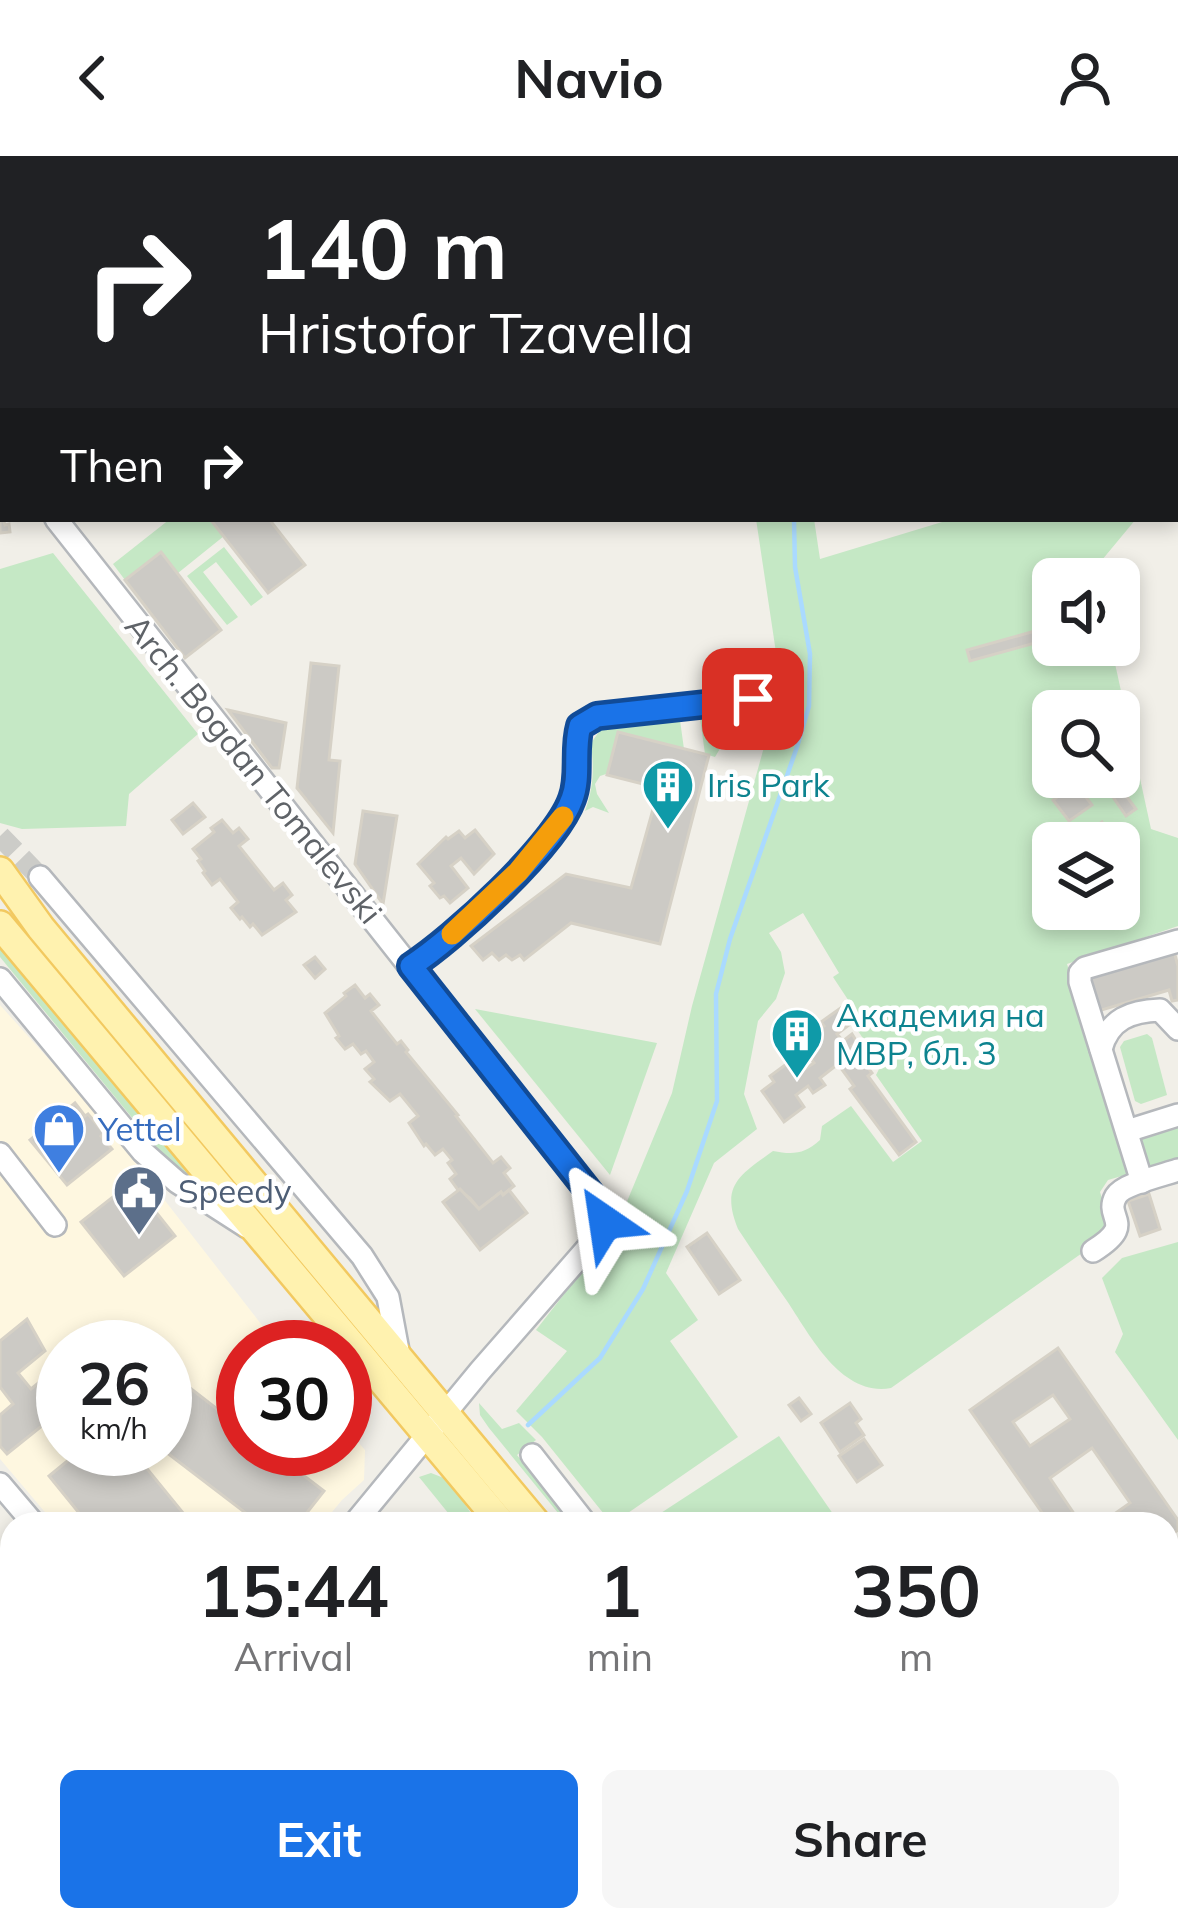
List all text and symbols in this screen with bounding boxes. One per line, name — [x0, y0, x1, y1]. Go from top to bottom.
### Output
text: Navio — [514, 44, 664, 112]
icon: back — [60, 45, 126, 111]
icon: person — [1052, 45, 1118, 111]
text: 140 m — [258, 195, 508, 300]
icon: right — [60, 204, 216, 360]
text: Hristofor Tzavella — [258, 299, 694, 367]
icon: right — [188, 432, 254, 498]
text: Then — [60, 437, 164, 493]
map controls — [1032, 558, 1140, 930]
button: sound — [1032, 558, 1140, 666]
street label: Arch. Bogdan Tomalevski — [117, 606, 392, 931]
pin — [702, 648, 804, 750]
icon: arrive — [720, 666, 786, 732]
button: search — [1032, 690, 1140, 798]
building icon: Iris Park — [640, 757, 696, 831]
place label: Iris Park — [707, 764, 831, 805]
button: layers — [1032, 822, 1140, 930]
place label: Академия на МВР, бл. 3 — [836, 994, 1045, 1073]
building icon: Академия на МВР, бл. 3 — [769, 1006, 825, 1080]
shop icon: Yettel — [31, 1101, 87, 1175]
place label: Yettel — [97, 1108, 182, 1149]
position arrow — [542, 1159, 668, 1285]
public building icon: Speedy — [111, 1163, 167, 1237]
place label: Speedy — [178, 1170, 292, 1211]
speed limit sign: 30 — [216, 1320, 372, 1476]
text: 26 — [78, 1345, 150, 1420]
text: km/h — [80, 1409, 148, 1447]
text: 15:44 — [198, 1545, 389, 1635]
text: 1 — [598, 1545, 642, 1635]
text: 350 — [851, 1545, 981, 1635]
text: Arrival — [234, 1632, 353, 1681]
text: min — [587, 1632, 653, 1681]
text: m — [899, 1632, 933, 1681]
button: Exit — [60, 1770, 578, 1908]
button: Share — [602, 1770, 1119, 1908]

